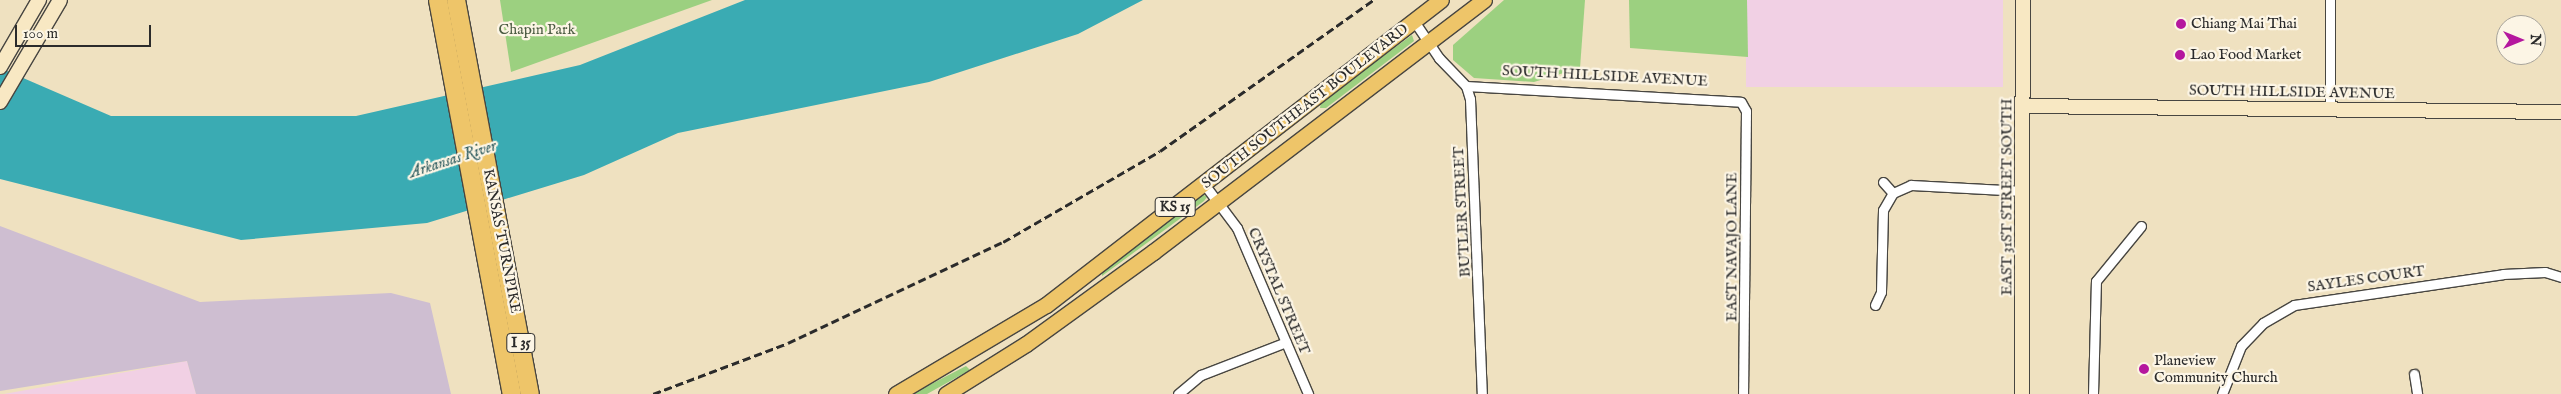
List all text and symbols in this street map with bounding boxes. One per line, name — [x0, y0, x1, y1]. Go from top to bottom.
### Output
scale bar — [18, 15, 154, 47]
place label: Chiang Mai Thai — [2191, 15, 2297, 33]
north arrow — [2496, 15, 2546, 65]
marker: Chiang Mai Thai — [2175, 18, 2187, 30]
street label: SOUTH SOUTHEAST BOULEVARD — [1198, 20, 1412, 192]
park label: Chapin Park — [498, 21, 576, 39]
text: 100 m — [23, 24, 58, 43]
text: N — [2526, 34, 2544, 46]
place label: Lao Food Market — [2190, 46, 2301, 64]
marker: Lao Food Market — [2174, 49, 2186, 61]
street label: SOUTH HILLSIDE AVENUE — [1502, 62, 1708, 90]
street label: SOUTH HILLSIDE AVENUE — [2189, 81, 2395, 103]
street label: EAST 31ST STREET SOUTH — [1998, 98, 2016, 296]
water label: Arkansas River — [407, 137, 499, 183]
street label: BUTLER STREET — [1450, 146, 1474, 278]
street label: KANSAS TURNPIKE — [479, 167, 525, 315]
street label: EAST NAVAJO LANE — [1723, 172, 1741, 322]
road number: KS 15 — [1154, 196, 1196, 218]
street label: CRYSTAL STREET — [1244, 225, 1314, 357]
street label: SAYLES COURT — [2306, 262, 2426, 296]
road number: I 35 — [506, 332, 536, 354]
place label: Planeview Community Church — [2154, 351, 2278, 386]
marker: Planeview Community Church — [2138, 363, 2150, 375]

